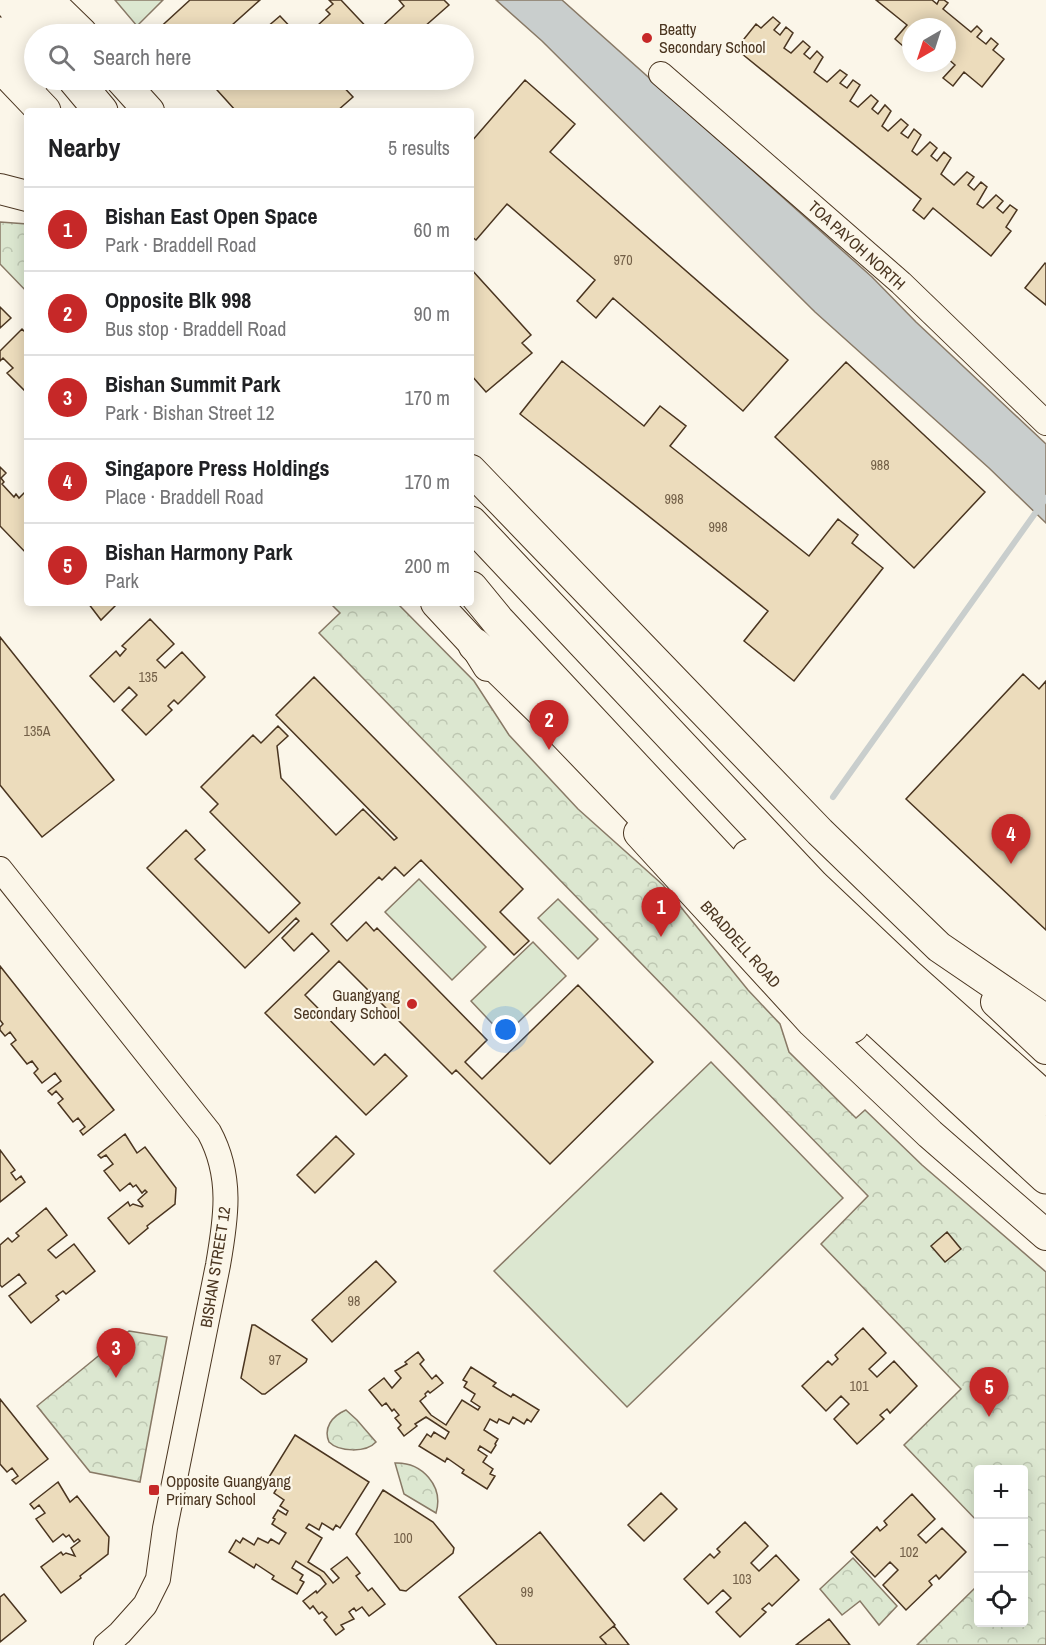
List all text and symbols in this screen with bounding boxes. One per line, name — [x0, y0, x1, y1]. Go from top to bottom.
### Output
place label: Beatty Secondary School — [659, 18, 766, 58]
north arrow — [902, 18, 956, 72]
search box — [24, 24, 474, 90]
marker: Beatty Secondary School — [640, 31, 654, 45]
icon: search — [45, 41, 78, 74]
text: Search here — [93, 42, 191, 72]
text: Nearby — [48, 130, 120, 165]
text: 5 results — [388, 134, 450, 161]
street label: TOA PAYOH NORTH — [804, 195, 910, 295]
text: Bishan East Open Space — [105, 201, 318, 231]
text: 1 — [63, 216, 72, 243]
text: 60 m — [414, 216, 450, 243]
text: Park · Braddell Road — [105, 231, 256, 258]
house number: 970 — [613, 251, 633, 269]
text: Opposite Blk 998 — [105, 285, 251, 315]
text: 2 — [63, 300, 72, 327]
text: 90 m — [414, 300, 450, 327]
text: Bus stop · Braddell Road — [105, 315, 286, 342]
text: Bishan Summit Park — [105, 369, 280, 399]
text: 3 — [63, 384, 72, 411]
text: 170 m — [404, 384, 450, 411]
text: Park · Bishan Street 12 — [105, 399, 275, 426]
text: Singapore Press Holdings — [105, 453, 330, 483]
house number: 988 — [870, 456, 890, 474]
text: 4 — [63, 468, 72, 495]
text: 170 m — [404, 468, 450, 495]
text: Place · Braddell Road — [105, 483, 264, 510]
house number: 998 — [664, 490, 684, 508]
house number: 998 — [708, 518, 728, 536]
text: Bishan Harmony Park — [105, 537, 293, 567]
text: 5 — [63, 552, 72, 579]
text: 200 m — [404, 552, 450, 579]
text: Park — [105, 567, 139, 594]
house number: 135 — [138, 668, 158, 686]
pin: 2 — [530, 700, 568, 750]
house number: 135A — [24, 722, 51, 740]
pin: 4 — [992, 814, 1030, 864]
pin: 1 — [642, 888, 680, 937]
street label: BRADDELL ROAD — [696, 896, 786, 992]
place label: Guangyang Secondary School — [294, 984, 401, 1024]
marker: Guangyang Secondary School — [405, 997, 419, 1011]
your location — [491, 1015, 520, 1044]
street label: BISHAN STREET 12 — [195, 1205, 235, 1329]
house number: 98 — [348, 1292, 360, 1310]
pin: 3 — [96, 1328, 136, 1378]
house number: 97 — [269, 1351, 281, 1369]
pin: 5 — [970, 1368, 1008, 1417]
house number: 101 — [849, 1377, 869, 1395]
map controls — [974, 1465, 1028, 1627]
button: + — [974, 1465, 1028, 1519]
place label: Opposite Guangyang Primary School — [166, 1470, 291, 1510]
marker: Opposite Guangyang Primary School — [147, 1483, 161, 1497]
button: − — [974, 1519, 1028, 1573]
house number: 100 — [393, 1529, 413, 1547]
house number: 102 — [899, 1543, 919, 1561]
house number: 103 — [732, 1570, 752, 1588]
button: locate — [974, 1573, 1028, 1627]
house number: 99 — [521, 1583, 533, 1601]

